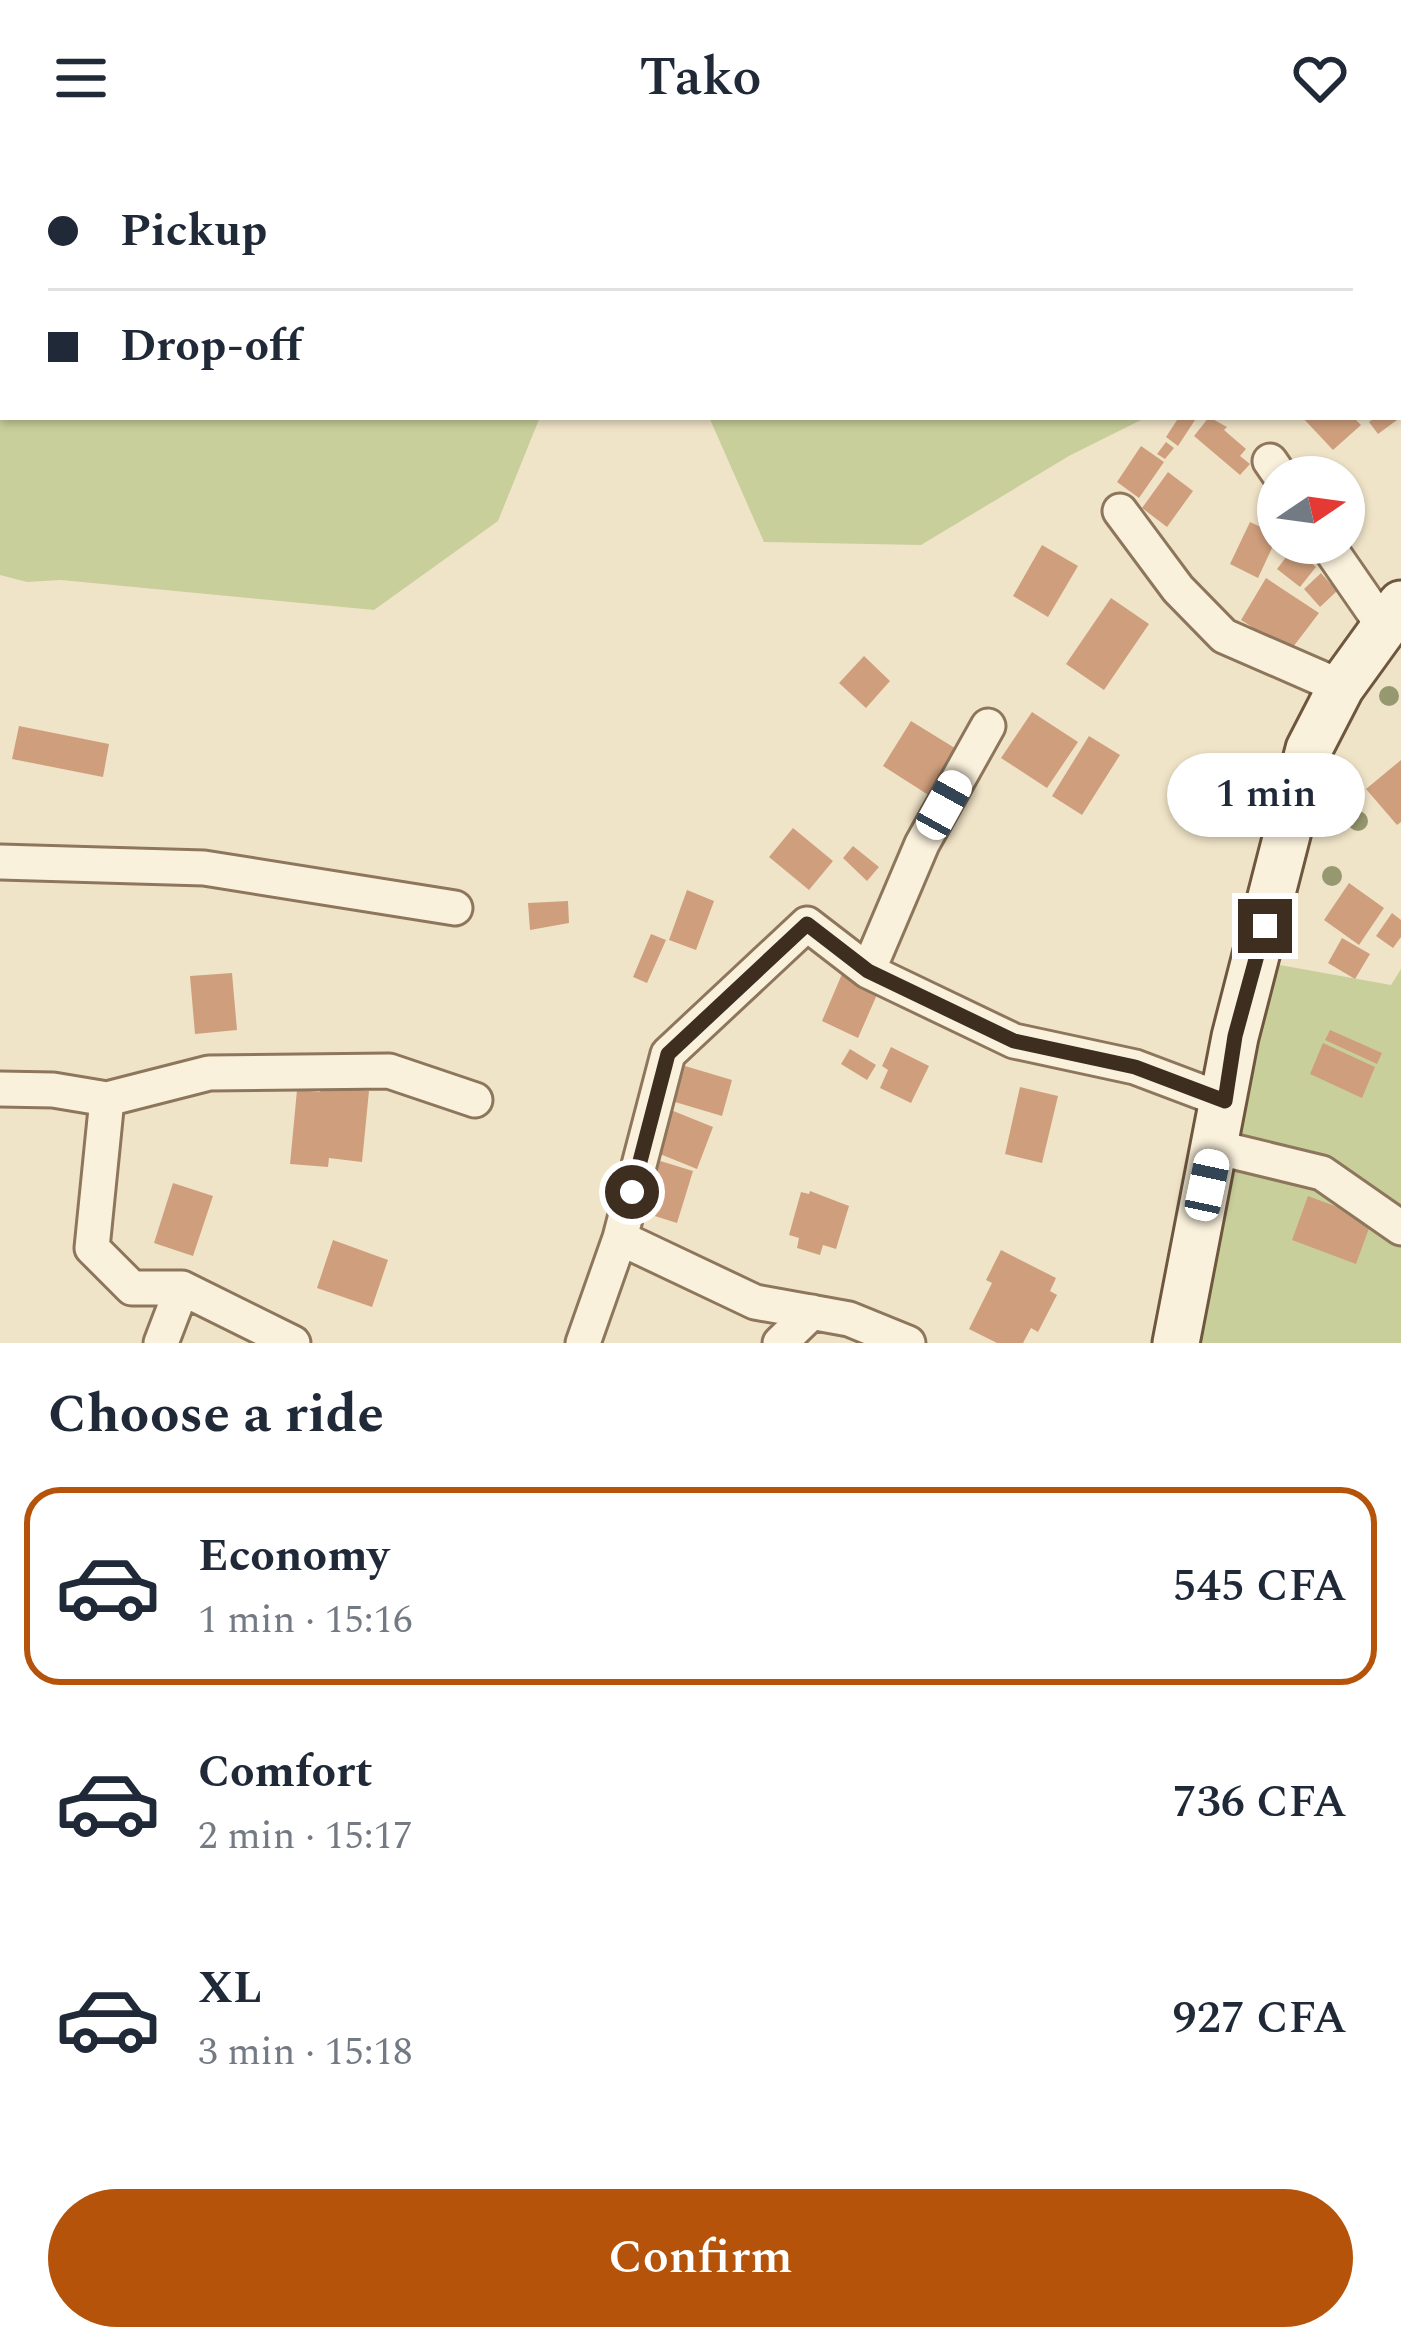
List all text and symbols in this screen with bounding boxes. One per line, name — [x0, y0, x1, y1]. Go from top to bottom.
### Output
text: Tako — [639, 37, 762, 119]
icon: menu — [48, 45, 114, 111]
icon: heart — [1287, 45, 1353, 111]
text: Pickup — [120, 197, 267, 266]
text: Drop-off — [120, 312, 302, 381]
north arrow — [1257, 456, 1365, 564]
map controls — [1257, 456, 1365, 564]
callout: 1 min — [1166, 752, 1364, 836]
car — [911, 765, 977, 845]
text: 1 min — [1215, 765, 1317, 824]
route end — [1238, 899, 1292, 953]
car — [1182, 1146, 1232, 1224]
route start — [605, 1165, 659, 1219]
text: Choose a ride — [48, 1374, 384, 1456]
text: Economy — [198, 1522, 389, 1591]
icon: car — [54, 1532, 162, 1640]
text: 545 CFA — [1173, 1552, 1347, 1621]
text: 1 min · 15:16 — [198, 1591, 413, 1650]
text: Comfort — [198, 1738, 373, 1807]
icon: car — [54, 1748, 162, 1856]
text: 736 CFA — [1173, 1768, 1347, 1837]
text: 2 min · 15:17 — [198, 1807, 413, 1866]
text: XL — [198, 1954, 262, 2023]
icon: car — [54, 1964, 162, 2072]
text: 927 CFA — [1173, 1984, 1347, 2053]
text: 3 min · 15:18 — [198, 2023, 413, 2082]
button: Confirm — [48, 2189, 1353, 2327]

